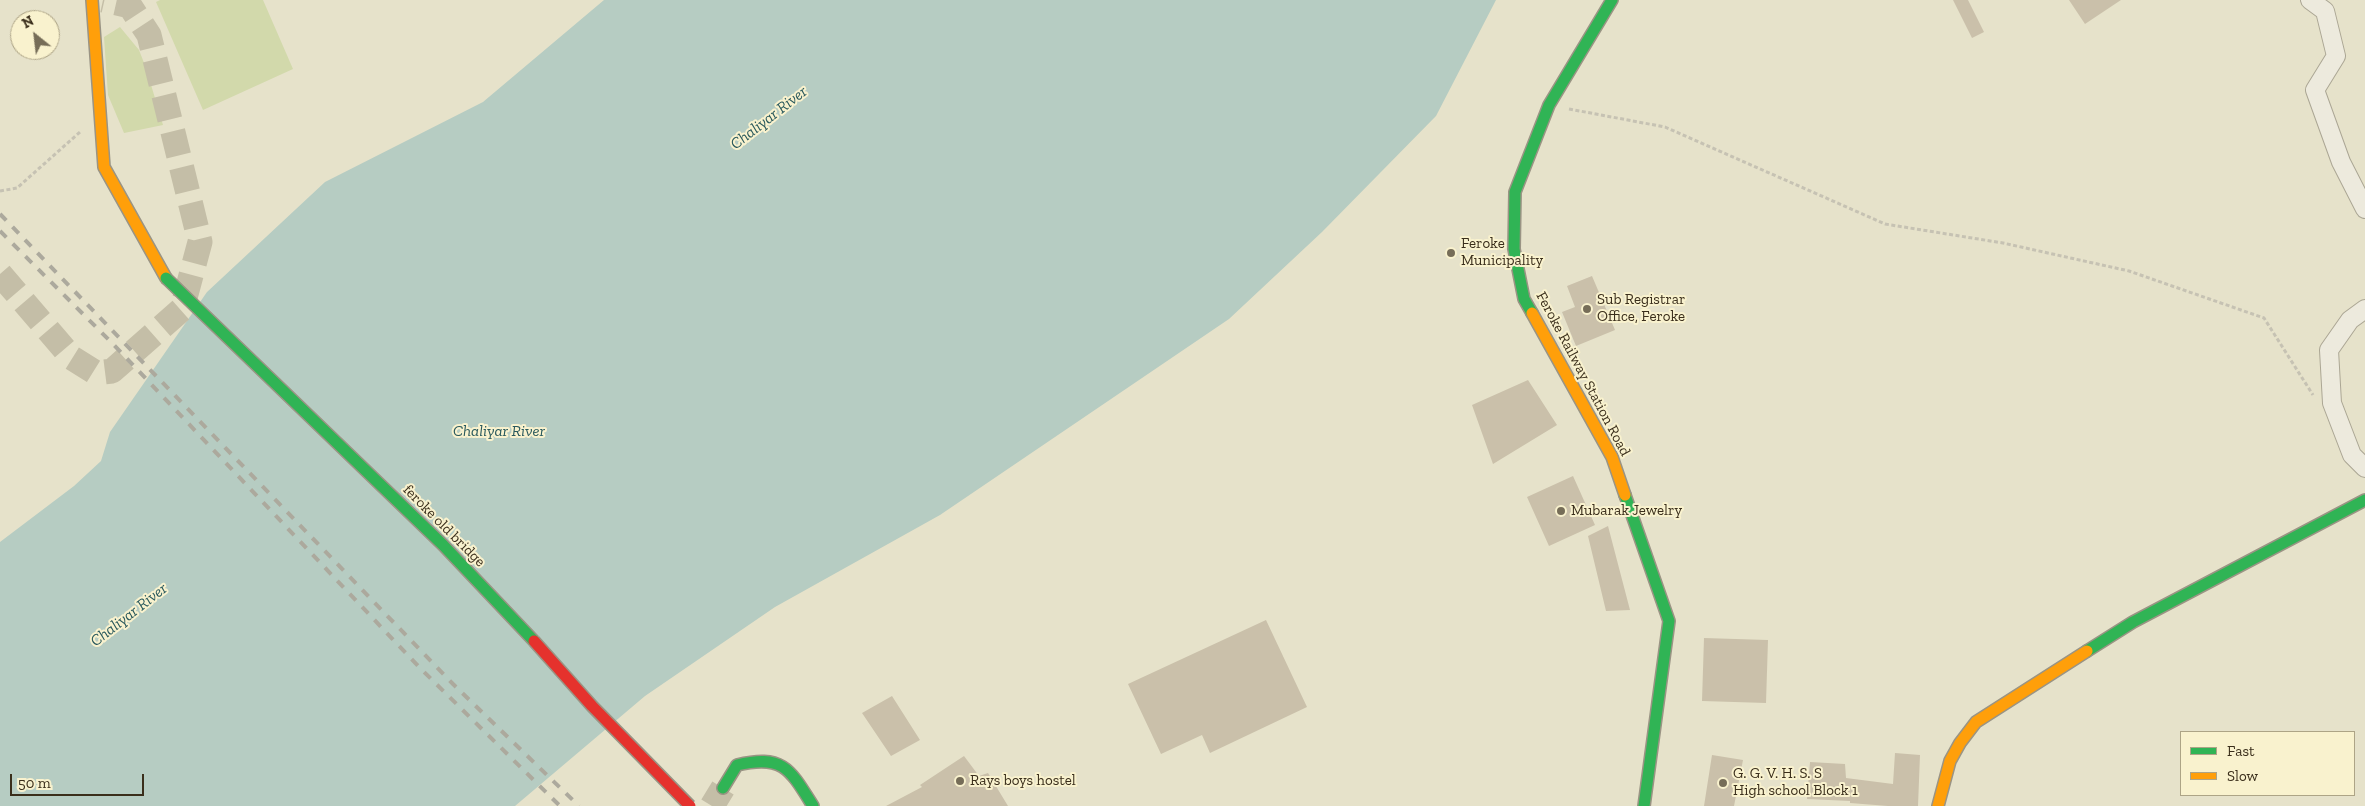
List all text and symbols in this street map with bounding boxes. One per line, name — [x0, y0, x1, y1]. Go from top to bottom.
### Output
north arrow — [10, 10, 60, 60]
text: N — [19, 12, 37, 32]
water label: Chaliyar River — [727, 82, 811, 154]
place label: Feroke Municipality — [1461, 235, 1543, 270]
marker: Feroke Municipality — [1445, 247, 1457, 259]
street label: Feroke Railway Station Road — [1532, 289, 1634, 459]
place label: Sub Registrar Office, Feroke — [1597, 291, 1685, 326]
marker: Sub Registrar Office, Feroke — [1581, 303, 1593, 315]
water label: Chaliyar River — [453, 421, 545, 441]
street label: feroke old bridge — [399, 481, 489, 571]
place label: Mubarak Jewelry — [1571, 502, 1682, 520]
marker: Mubarak Jewelry — [1555, 505, 1567, 517]
water label: Chaliyar River — [87, 579, 171, 651]
legend — [2180, 731, 2355, 796]
text: Fast — [2227, 742, 2255, 760]
scale bar — [12, 764, 146, 796]
place label: G. G. V. H. S. S High school Block 1 — [1733, 765, 1858, 800]
text: Slow — [2227, 767, 2258, 785]
place label: Rays boys hostel — [970, 772, 1076, 790]
text: 50 m — [18, 774, 51, 792]
marker: Rays boys hostel — [954, 775, 966, 787]
marker: G. G. V. H. S. S High school Block 1 — [1717, 777, 1729, 789]

